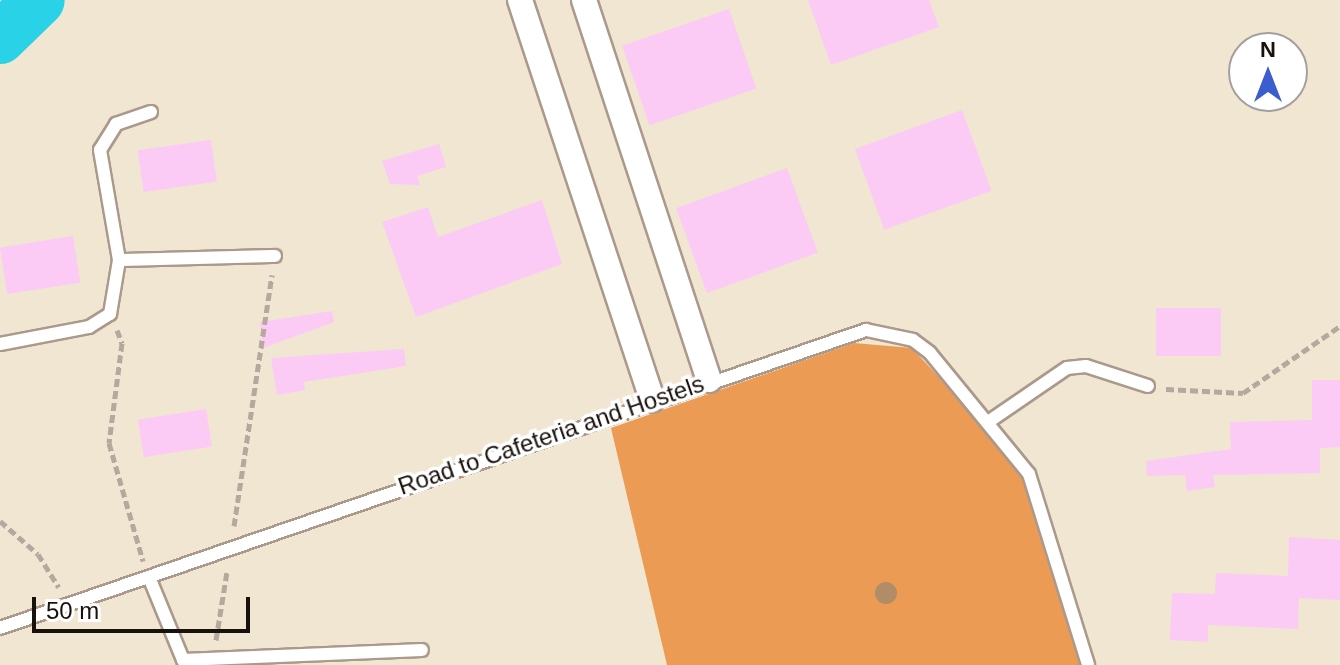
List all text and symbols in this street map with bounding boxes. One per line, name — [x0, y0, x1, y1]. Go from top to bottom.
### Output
north arrow — [1228, 32, 1308, 112]
text: N — [1260, 37, 1276, 62]
street label: Road to Cafeteria and Hostels — [394, 369, 708, 501]
scale bar — [36, 581, 254, 631]
text: 50 m — [46, 597, 99, 624]

